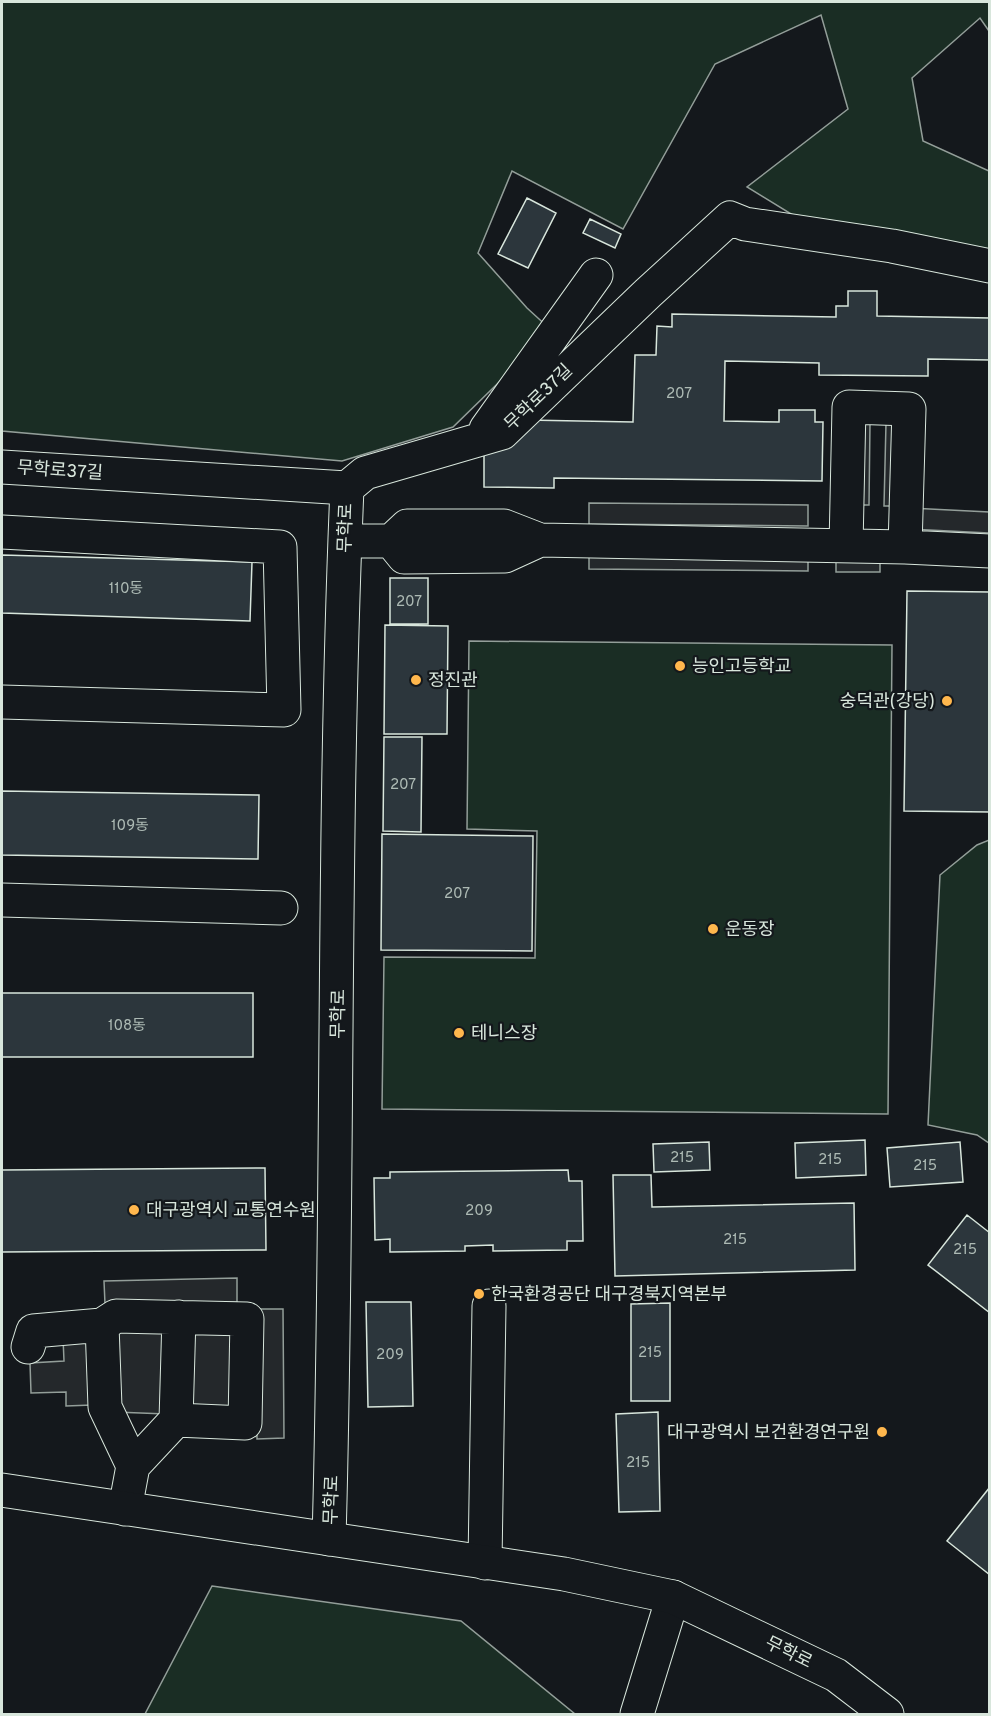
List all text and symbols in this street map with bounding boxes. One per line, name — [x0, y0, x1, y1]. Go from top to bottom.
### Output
street label: 무학로37길 — [500, 360, 578, 436]
house number: 207 — [666, 385, 692, 404]
street label: 무학로37길 — [16, 457, 104, 486]
street label: 무학로 — [334, 503, 359, 553]
house number: 110동 — [109, 580, 143, 599]
house number: 207 — [396, 593, 422, 612]
place label: 능인고등학교 — [692, 656, 791, 679]
marker: 능인고등학교 — [673, 659, 687, 673]
place label: 정진관 — [428, 670, 478, 693]
marker: 정진관 — [409, 673, 423, 687]
place label: 숭덕관(강당) — [840, 691, 935, 714]
marker: 숭덕관(강당) — [940, 694, 954, 708]
house number: 207 — [390, 776, 416, 795]
house number: 109동 — [111, 817, 149, 836]
house number: 207 — [444, 885, 470, 904]
place label: 운동장 — [725, 919, 775, 942]
marker: 운동장 — [706, 922, 720, 936]
street label: 무학로 — [328, 989, 351, 1039]
house number: 108동 — [108, 1017, 146, 1036]
place label: 테니스장 — [471, 1023, 537, 1046]
marker: 테니스장 — [452, 1026, 466, 1040]
house number: 215 — [670, 1149, 694, 1168]
house number: 215 — [818, 1151, 842, 1170]
house number: 215 — [913, 1157, 937, 1176]
place label: 대구광역시 교통연수원 — [146, 1200, 316, 1223]
house number: 209 — [465, 1202, 493, 1221]
marker: 대구광역시 교통연수원 — [127, 1203, 141, 1217]
house number: 215 — [723, 1231, 747, 1250]
house number: 215 — [953, 1241, 977, 1260]
place label: 한국환경공단 대구경북지역본부 — [491, 1284, 727, 1307]
marker: 한국환경공단 대구경북지역본부 — [472, 1287, 486, 1301]
house number: 215 — [638, 1344, 662, 1363]
house number: 209 — [376, 1346, 404, 1365]
place label: 대구광역시 보건환경연구원 — [667, 1422, 870, 1445]
marker: 대구광역시 보건환경연구원 — [875, 1425, 889, 1439]
house number: 215 — [626, 1454, 650, 1473]
street label: 무학로 — [320, 1475, 345, 1525]
street label: 무학로 — [761, 1632, 816, 1675]

